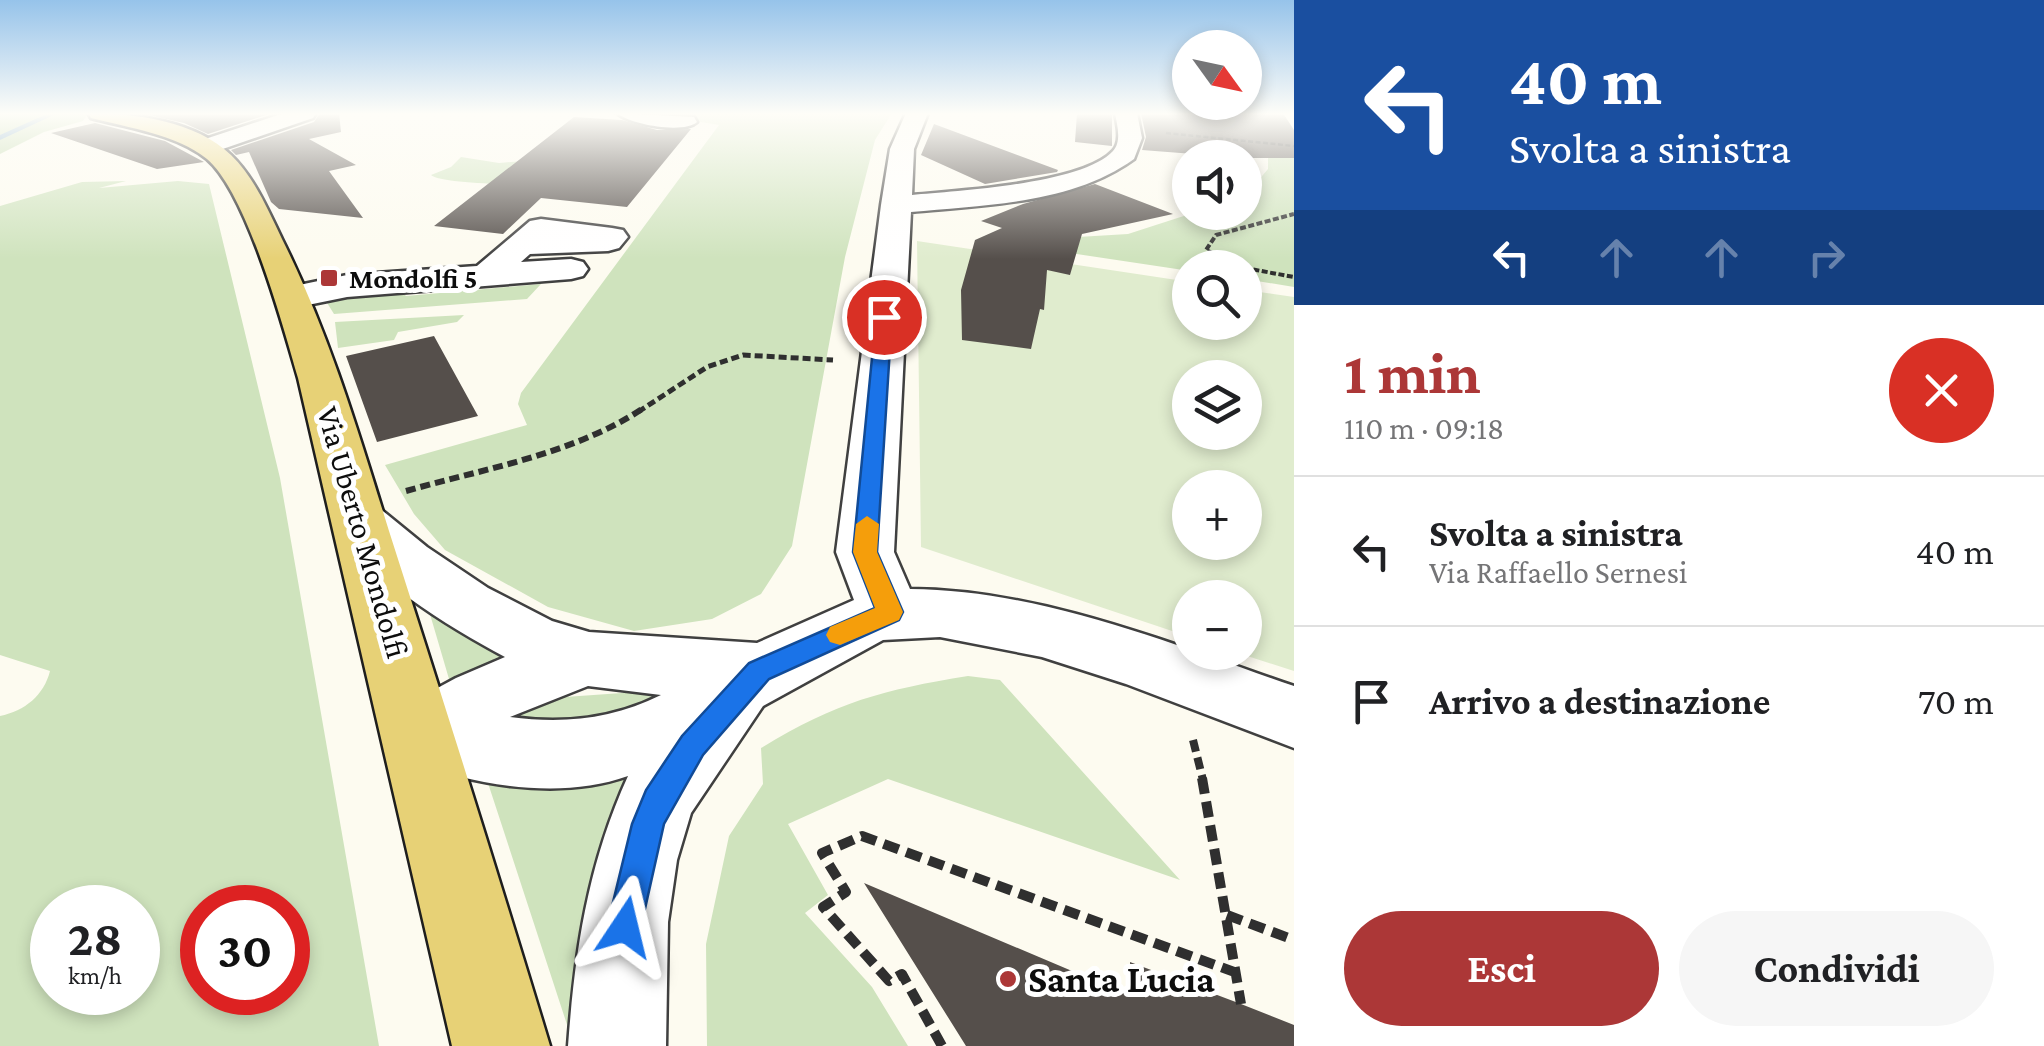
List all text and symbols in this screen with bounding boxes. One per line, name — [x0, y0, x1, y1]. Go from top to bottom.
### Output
north arrow — [1172, 30, 1262, 120]
map controls — [1172, 30, 1262, 670]
icon: left — [1344, 40, 1474, 170]
text: 40 m — [1509, 41, 1662, 119]
text: Svolta a sinistra — [1509, 123, 1791, 173]
button: sound — [1172, 140, 1262, 230]
icon: left — [1484, 230, 1539, 285]
icon: ahead — [1589, 230, 1644, 285]
icon: ahead — [1694, 230, 1749, 285]
icon: right — [1799, 230, 1854, 285]
button: search — [1172, 250, 1262, 340]
place label: Mondolfi 5 — [349, 263, 478, 294]
marker: Mondolfi 5 — [318, 267, 340, 289]
pin — [842, 275, 927, 360]
icon: arrive — [857, 290, 912, 345]
button: close — [1889, 338, 1994, 443]
text: 1 min — [1344, 339, 1481, 406]
button: layers — [1172, 360, 1262, 450]
street label: Via Uberto Mondolfi — [310, 402, 416, 662]
text: 110 m · 09:18 — [1344, 410, 1504, 446]
button: + — [1172, 470, 1262, 560]
text: Svolta a sinistra — [1429, 512, 1683, 554]
icon: left — [1344, 524, 1399, 579]
text: 40 m — [1915, 530, 1994, 572]
text: Via Raffaello Sernesi — [1429, 554, 1687, 590]
button: − — [1172, 580, 1262, 670]
icon: arrive — [1344, 674, 1399, 729]
text: Arrivo a destinazione — [1429, 680, 1771, 722]
text: 70 m — [1918, 680, 1994, 722]
position arrow — [573, 875, 677, 979]
speed limit sign: 30 — [180, 885, 310, 1015]
text: 28 — [68, 910, 122, 966]
button: Esci — [1344, 911, 1659, 1026]
button: Condividi — [1679, 911, 1994, 1026]
place label: Santa Lucia — [1028, 958, 1215, 1000]
text: km/h — [68, 962, 122, 989]
marker: Santa Lucia — [997, 968, 1019, 990]

